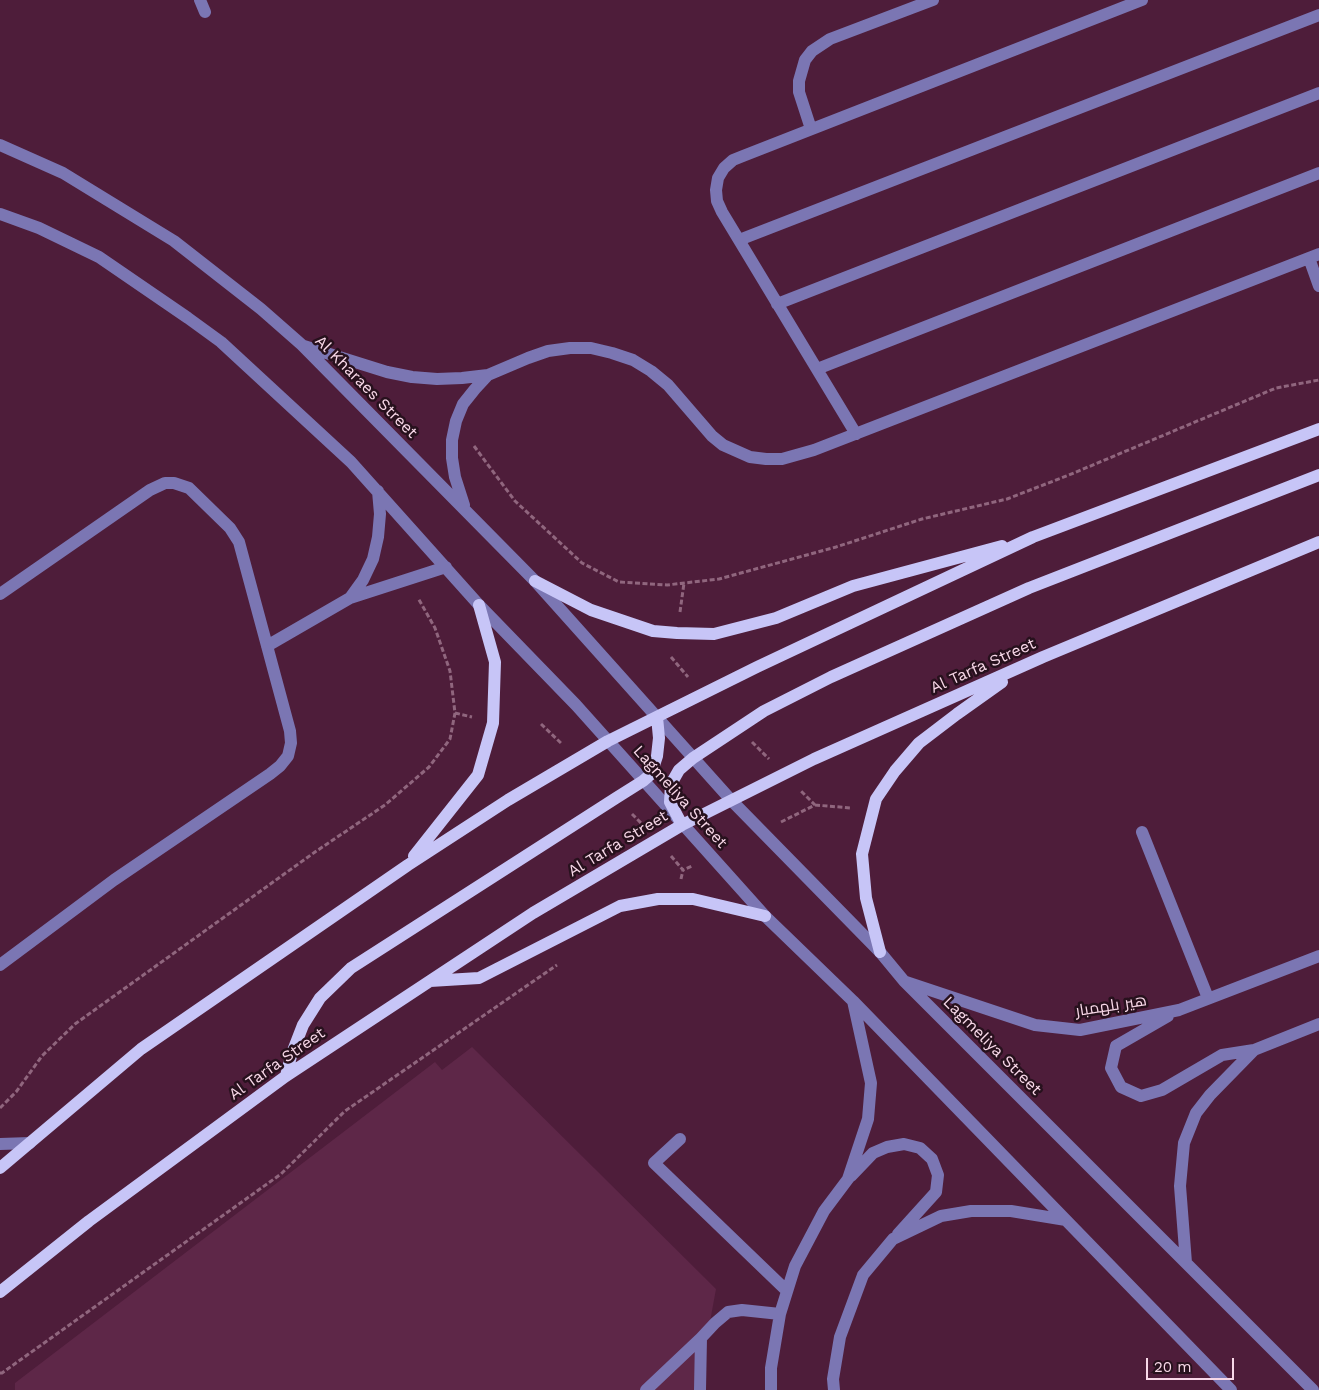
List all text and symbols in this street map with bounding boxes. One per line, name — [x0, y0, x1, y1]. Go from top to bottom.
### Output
street label: Al Kharaes Street — [311, 332, 421, 442]
street label: Al Tarfa Street — [927, 634, 1039, 698]
street label: Lagmeliya Street — [629, 742, 731, 852]
street label: Al Tarfa Street — [565, 807, 671, 881]
street label: هير بلهمبار — [1074, 991, 1148, 1021]
street label: Lagmeliya Street — [939, 993, 1045, 1099]
street label: Al Tarfa Street — [225, 1024, 329, 1104]
scale bar — [1149, 1348, 1236, 1380]
text: 20 m — [1154, 1358, 1192, 1376]

